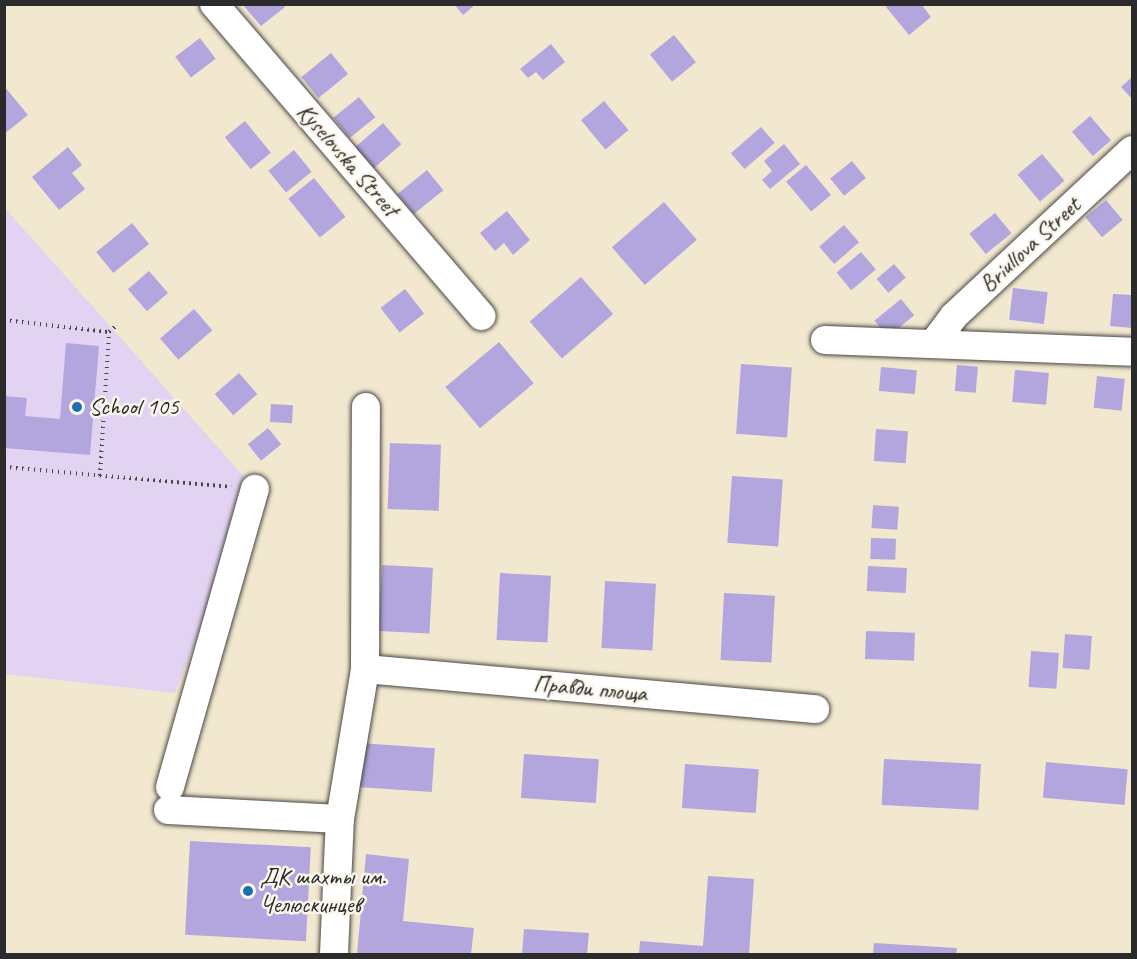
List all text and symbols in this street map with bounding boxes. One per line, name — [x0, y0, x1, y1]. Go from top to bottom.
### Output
street label: Kyselovska Street — [291, 97, 405, 223]
street label: Briullova Street — [974, 191, 1086, 299]
place label: School 105 — [89, 393, 179, 421]
marker: School 105 — [70, 400, 84, 414]
street label: Правди площа — [532, 670, 648, 708]
place label: ДК шахты им. Челюскинцев — [260, 863, 386, 919]
marker: ДК шахты им. Челюскинцев — [241, 884, 255, 898]

